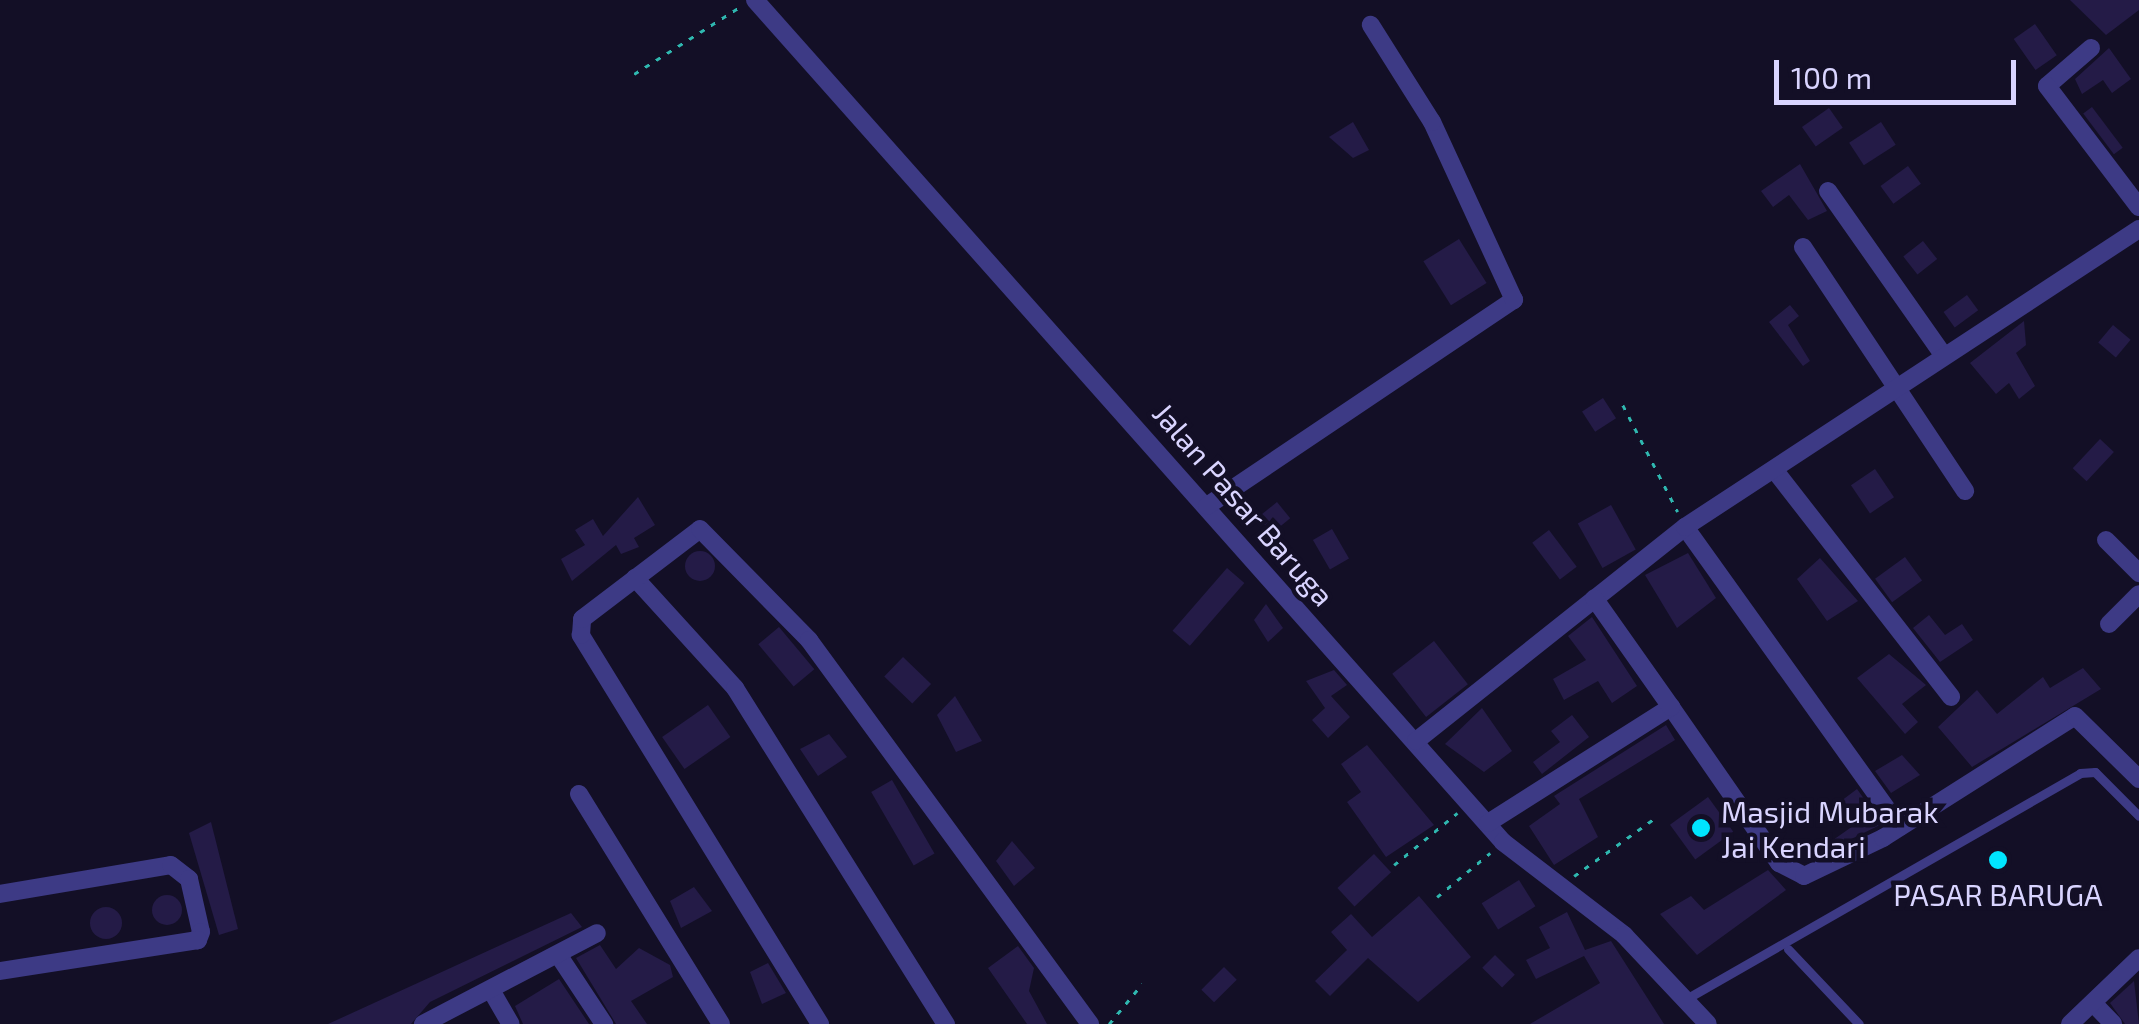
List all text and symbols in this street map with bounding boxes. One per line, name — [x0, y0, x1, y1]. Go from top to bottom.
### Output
scale bar — [1779, 40, 2022, 102]
text: 100 m — [1791, 59, 1872, 95]
street label: Jalan Pasar Baruga — [1146, 395, 1342, 613]
place label: Masjid Mubarak Jai Kendari — [1721, 793, 1939, 864]
marker: Masjid Mubarak Jai Kendari — [1690, 817, 1712, 839]
marker: PASAR BARUGA — [1987, 849, 2009, 871]
place label: PASAR BARUGA — [1893, 876, 2103, 912]

